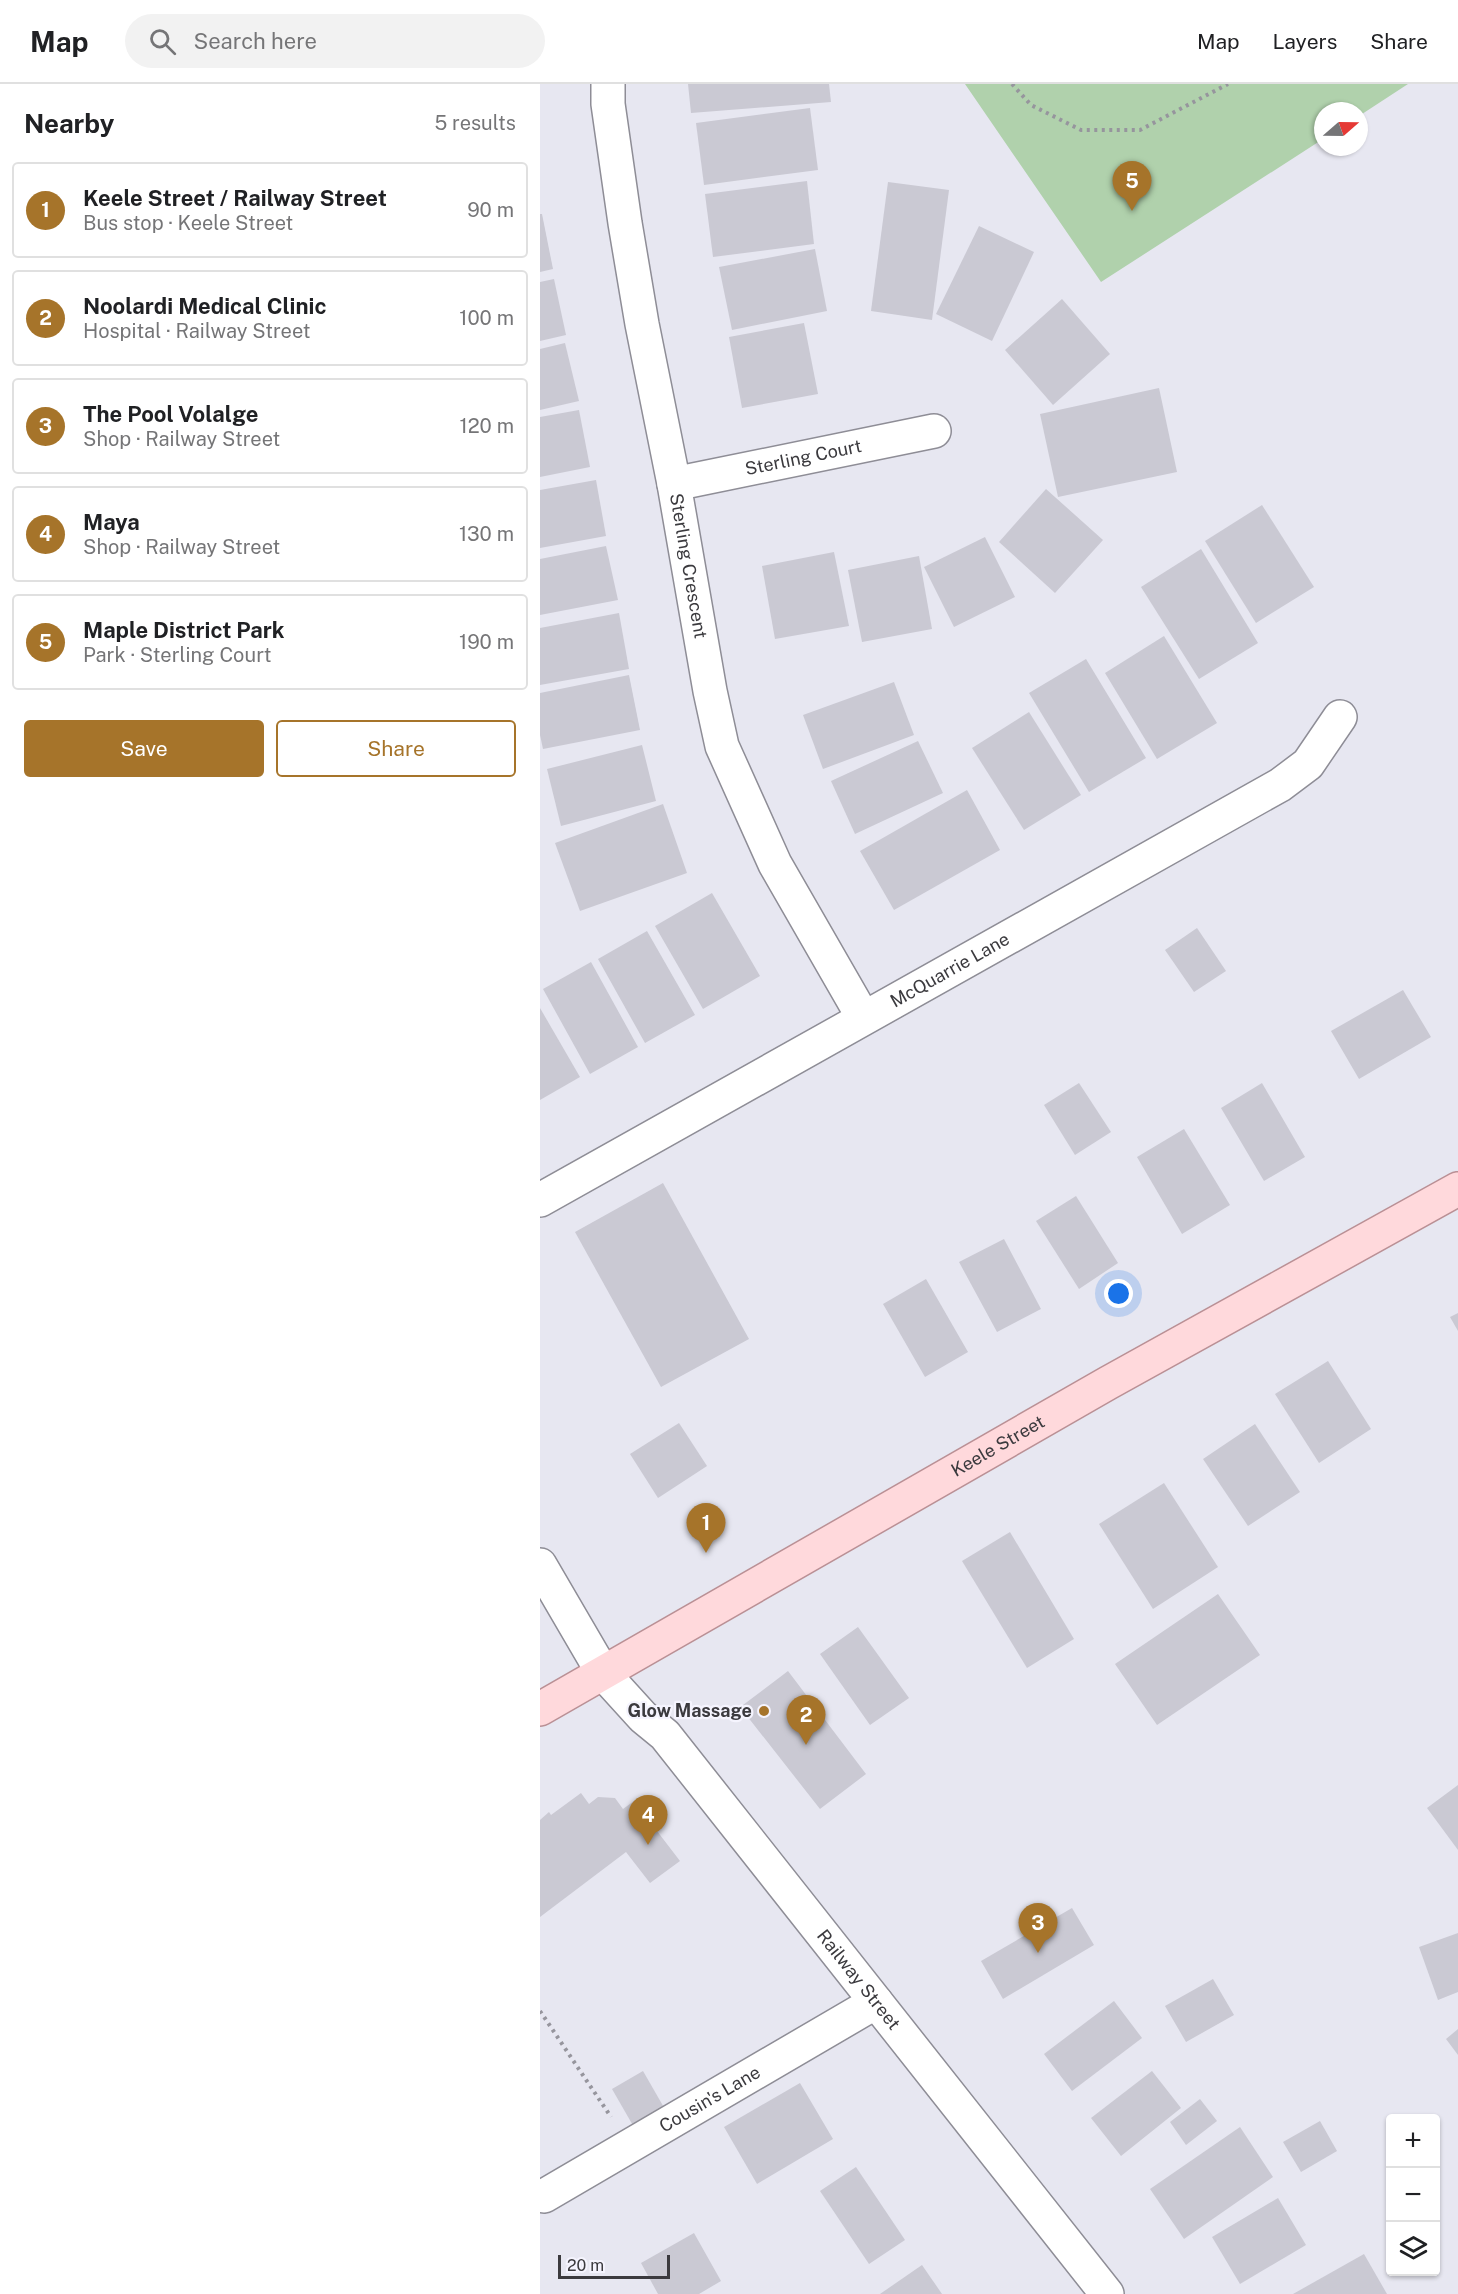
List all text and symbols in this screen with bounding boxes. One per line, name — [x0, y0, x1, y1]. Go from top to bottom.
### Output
search box — [125, 14, 545, 68]
text: Map — [30, 25, 89, 58]
icon: search — [146, 25, 179, 58]
text: Search here — [194, 28, 317, 54]
text: Map — [1197, 29, 1240, 54]
text: Layers — [1273, 29, 1337, 54]
text: Share — [1370, 29, 1428, 54]
north arrow — [1314, 102, 1368, 156]
text: Nearby — [24, 108, 114, 139]
text: 5 results — [434, 111, 516, 135]
pin: 5 — [1112, 162, 1152, 211]
text: Keele Street / Railway Street — [83, 185, 387, 211]
text: 1 — [41, 198, 50, 222]
text: 90 m — [467, 198, 514, 222]
text: Bus stop · Keele Street — [83, 211, 293, 235]
text: Noolardi Medical Clinic — [83, 293, 326, 319]
text: 2 — [39, 306, 52, 330]
text: 100 m — [459, 306, 514, 330]
text: Hospital · Railway Street — [83, 319, 311, 343]
text: The Pool Volalge — [83, 401, 258, 427]
text: 3 — [39, 414, 52, 438]
text: 120 m — [460, 414, 514, 438]
text: Shop · Railway Street — [83, 427, 280, 451]
street label: Sterling Court — [743, 435, 863, 479]
street label: Sterling Crescent — [666, 492, 712, 640]
text: Maya — [83, 509, 140, 535]
text: 4 — [39, 522, 52, 546]
text: 130 m — [459, 522, 514, 546]
text: Shop · Railway Street — [83, 535, 280, 559]
text: Maple District Park — [83, 617, 285, 643]
text: 5 — [39, 630, 52, 654]
text: 190 m — [459, 630, 514, 654]
text: Park · Sterling Court — [83, 643, 271, 667]
button: Save — [24, 720, 264, 777]
button: Share — [276, 720, 516, 777]
street label: McQuarrie Lane — [886, 928, 1013, 1011]
your location — [1104, 1279, 1133, 1308]
street label: Keele Street — [947, 1411, 1048, 1481]
pin: 1 — [686, 1504, 726, 1553]
pin: 2 — [786, 1696, 826, 1745]
place label: Glow Massage — [628, 1700, 752, 1721]
marker: Glow Massage — [757, 1704, 771, 1718]
pin: 4 — [628, 1796, 668, 1845]
pin: 3 — [1018, 1904, 1058, 1953]
street label: Railway Street — [813, 1925, 905, 2034]
street label: Cousin's Lane — [655, 2061, 764, 2136]
map controls — [1386, 2114, 1440, 2276]
button: + — [1386, 2114, 1440, 2168]
button: − — [1386, 2168, 1440, 2222]
button: layers — [1386, 2222, 1440, 2276]
scale bar — [558, 2252, 670, 2280]
text: 20 m — [567, 2256, 604, 2275]

